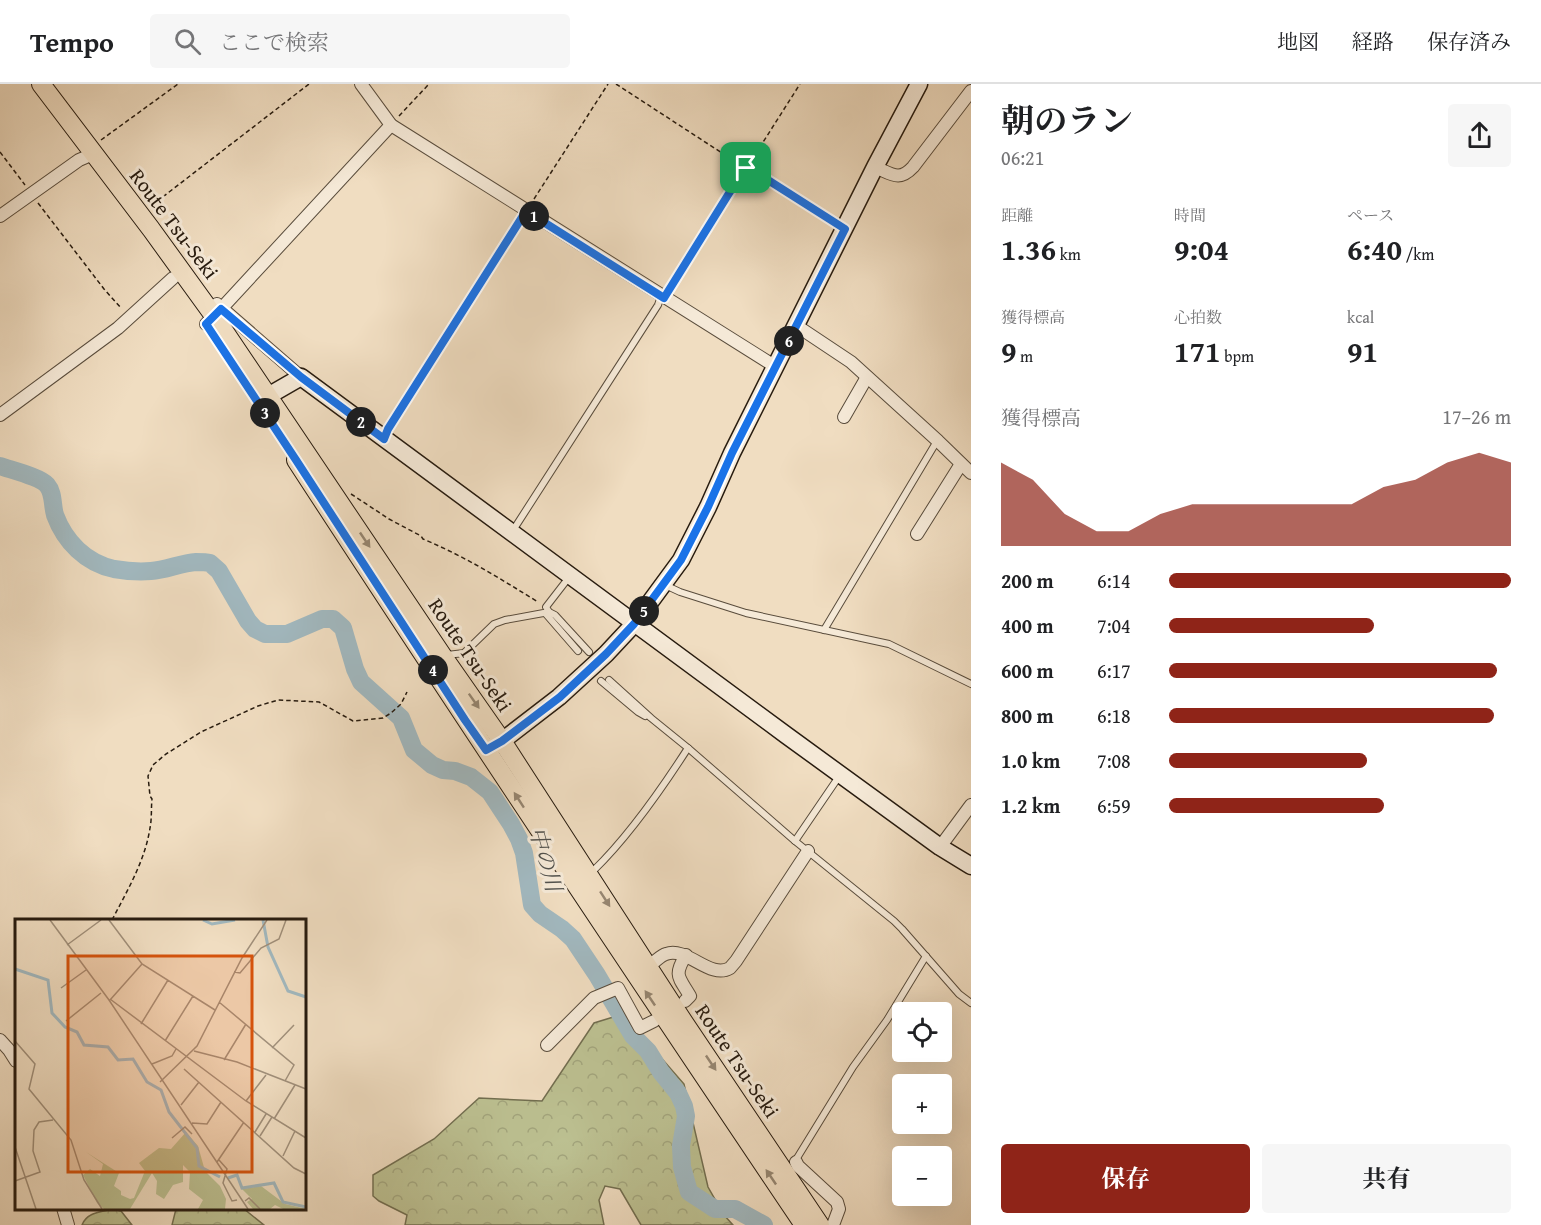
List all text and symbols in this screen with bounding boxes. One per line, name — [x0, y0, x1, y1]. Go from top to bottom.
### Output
search box — [150, 14, 570, 68]
text: Tempo — [30, 21, 114, 62]
icon: search — [171, 25, 204, 58]
text: ここで検索 — [219, 26, 329, 58]
text: 地図 — [1277, 26, 1319, 57]
text: 経路 — [1352, 26, 1394, 57]
text: 保存済み — [1427, 26, 1511, 57]
text: 朝のラン — [1001, 96, 1133, 144]
button: share — [1448, 104, 1511, 167]
pin — [720, 142, 771, 193]
text: 06:21 — [1001, 143, 1044, 172]
icon: arrive — [729, 151, 762, 184]
street label: Route Tsu-Seki — [122, 162, 226, 286]
pin: 1 — [519, 201, 549, 231]
text: 距離 — [1001, 203, 1033, 227]
text: 時間 — [1174, 203, 1206, 227]
text: ペース — [1347, 203, 1394, 227]
text: 1 — [530, 204, 538, 228]
text: 1.36 — [1001, 227, 1056, 271]
text: 9:04 — [1174, 227, 1229, 271]
text: 6:40 — [1347, 227, 1402, 271]
text: km — [1056, 242, 1081, 266]
text: /km — [1402, 242, 1434, 266]
text: 獲得標高 — [1001, 305, 1065, 329]
text: 心拍数 — [1174, 305, 1222, 329]
text: kcal — [1347, 305, 1374, 329]
pin: 6 — [774, 326, 804, 356]
text: 6 — [785, 329, 793, 353]
text: 9 — [1001, 329, 1017, 373]
text: 171 — [1174, 329, 1221, 373]
text: 91 — [1347, 329, 1378, 373]
text: m — [1017, 344, 1033, 368]
text: bpm — [1221, 344, 1254, 368]
pin: 3 — [250, 398, 280, 428]
text: 3 — [261, 401, 269, 425]
text: 17–26 m — [1442, 402, 1511, 431]
text: 獲得標高 — [1001, 403, 1081, 432]
pin: 2 — [346, 407, 376, 437]
text: 2 — [357, 410, 365, 434]
one-way arrow — [359, 532, 370, 548]
text: 200 m — [1001, 566, 1054, 595]
text: 6:14 — [1097, 566, 1131, 595]
street label: Route Tsu-Seki — [421, 592, 520, 718]
pin: 5 — [629, 596, 659, 626]
text: 5 — [640, 599, 648, 623]
text: 400 m — [1001, 611, 1054, 640]
text: 7:04 — [1097, 611, 1131, 640]
pin: 4 — [418, 655, 448, 685]
text: 600 m — [1001, 656, 1054, 685]
text: 6:17 — [1097, 656, 1131, 685]
text: 4 — [429, 658, 437, 682]
one-way arrow — [468, 693, 480, 709]
text: 800 m — [1001, 701, 1054, 730]
text: 6:18 — [1097, 701, 1131, 730]
text: 1.0 km — [1001, 746, 1060, 775]
text: 7:08 — [1097, 746, 1131, 775]
text: 1.2 km — [1001, 791, 1060, 820]
text: 6:59 — [1097, 791, 1131, 820]
one-way arrow — [514, 792, 525, 808]
water label: 中の川 — [522, 823, 571, 897]
one-way arrow — [599, 891, 610, 907]
inset map — [15, 919, 306, 1210]
one-way arrow — [645, 990, 656, 1006]
street label: Route Tsu-Seki — [688, 998, 787, 1124]
map controls — [892, 1002, 952, 1206]
button: locate — [892, 1002, 952, 1062]
one-way arrow — [705, 1054, 717, 1070]
button: + — [892, 1074, 952, 1134]
button: 保存 — [1001, 1144, 1250, 1213]
button: 共有 — [1262, 1144, 1511, 1213]
button: − — [892, 1146, 952, 1206]
one-way arrow — [766, 1168, 777, 1185]

